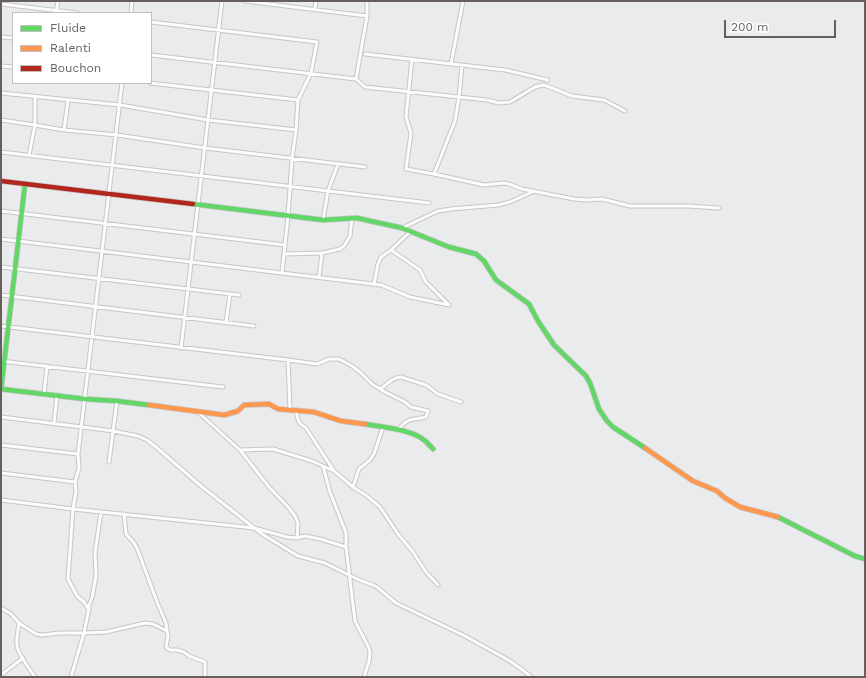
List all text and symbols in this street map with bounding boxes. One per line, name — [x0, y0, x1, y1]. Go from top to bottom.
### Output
legend — [12, 12, 152, 84]
scale bar — [726, 12, 838, 38]
text: 200 m — [731, 20, 768, 34]
text: Fluide — [50, 21, 86, 35]
text: Ralenti — [50, 41, 91, 55]
text: Bouchon — [50, 61, 101, 75]

